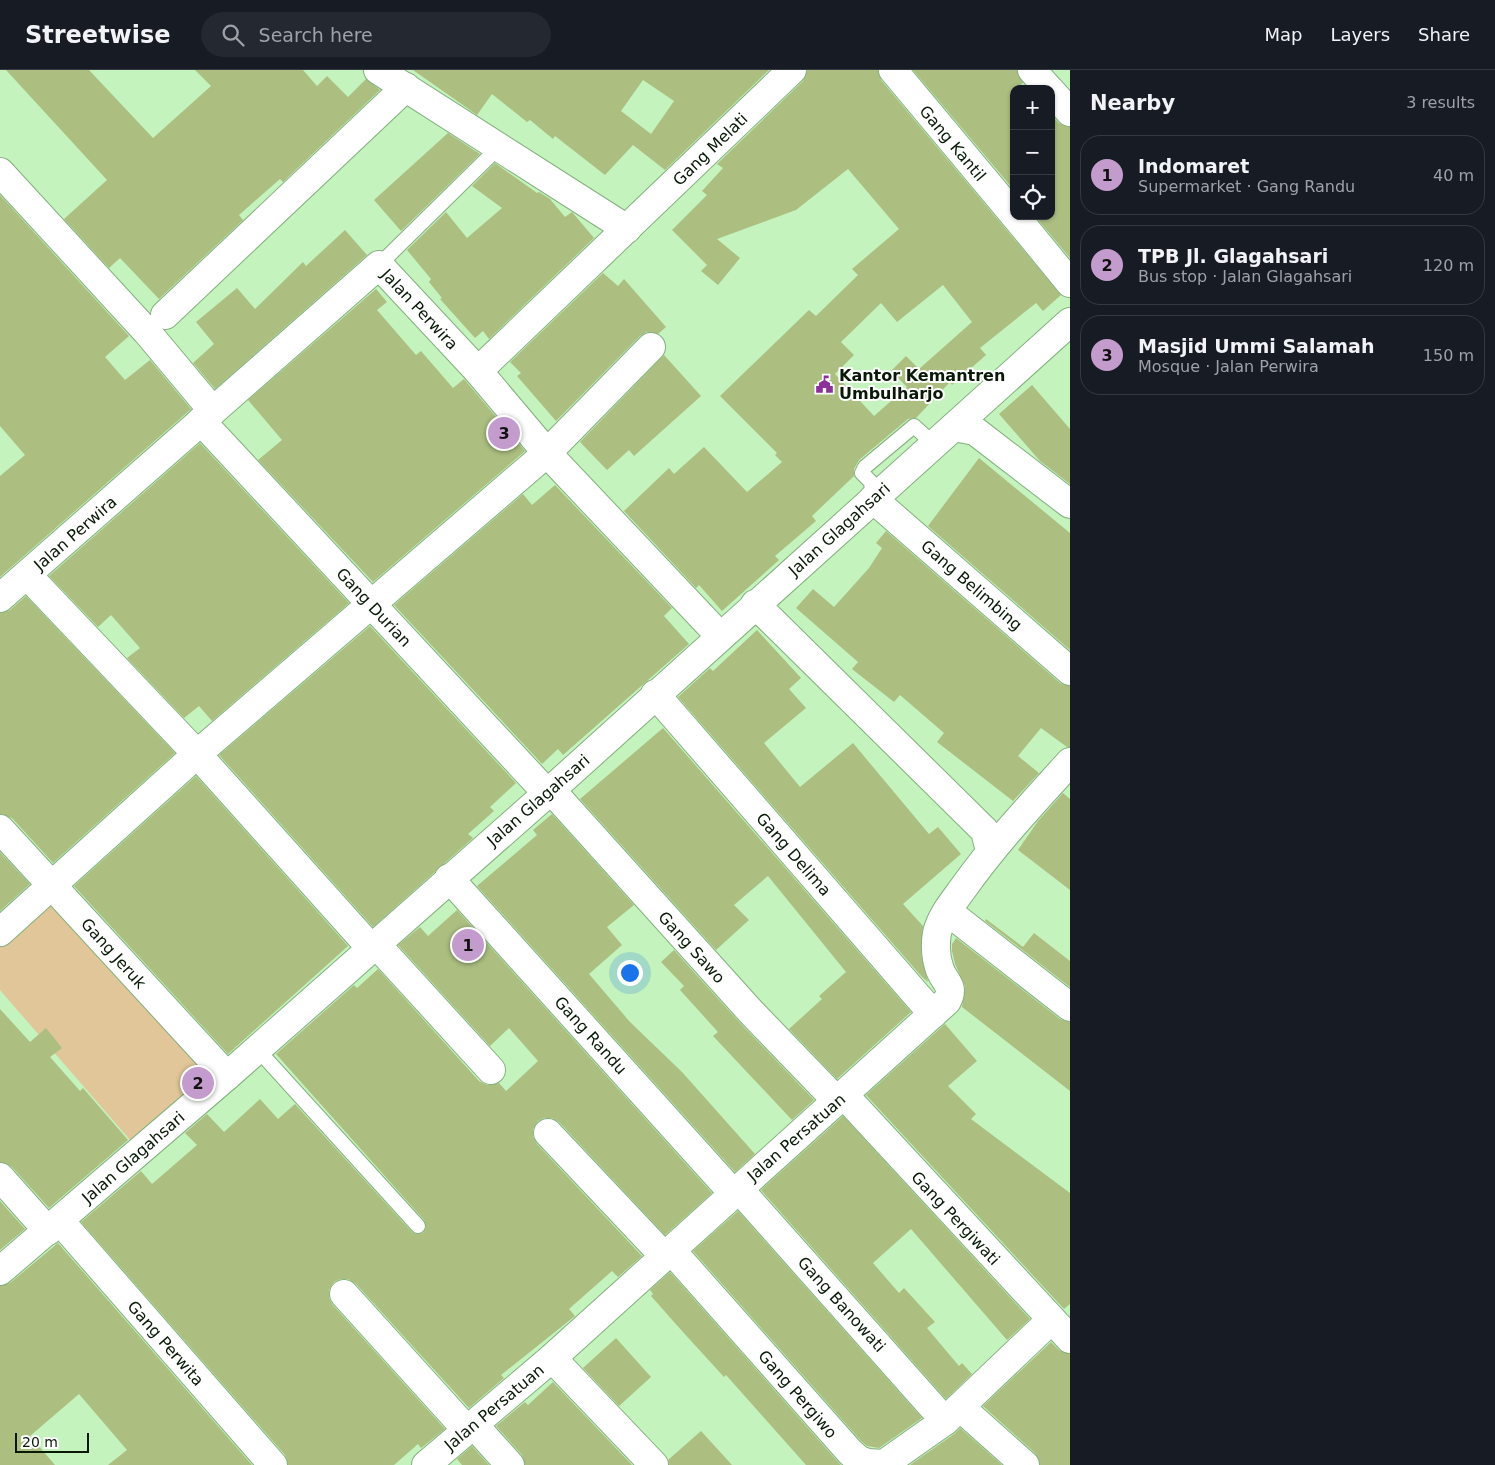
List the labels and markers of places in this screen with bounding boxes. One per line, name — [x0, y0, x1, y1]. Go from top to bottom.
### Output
place label: Kantor Kemantren Umbulharjo — [839, 366, 1005, 403]
public building icon: Kantor Kemantren Umbulharjo — [815, 374, 835, 394]
pin: 3 — [488, 414, 520, 452]
pin: 1 — [452, 926, 484, 964]
pin: 2 — [182, 1064, 214, 1102]

